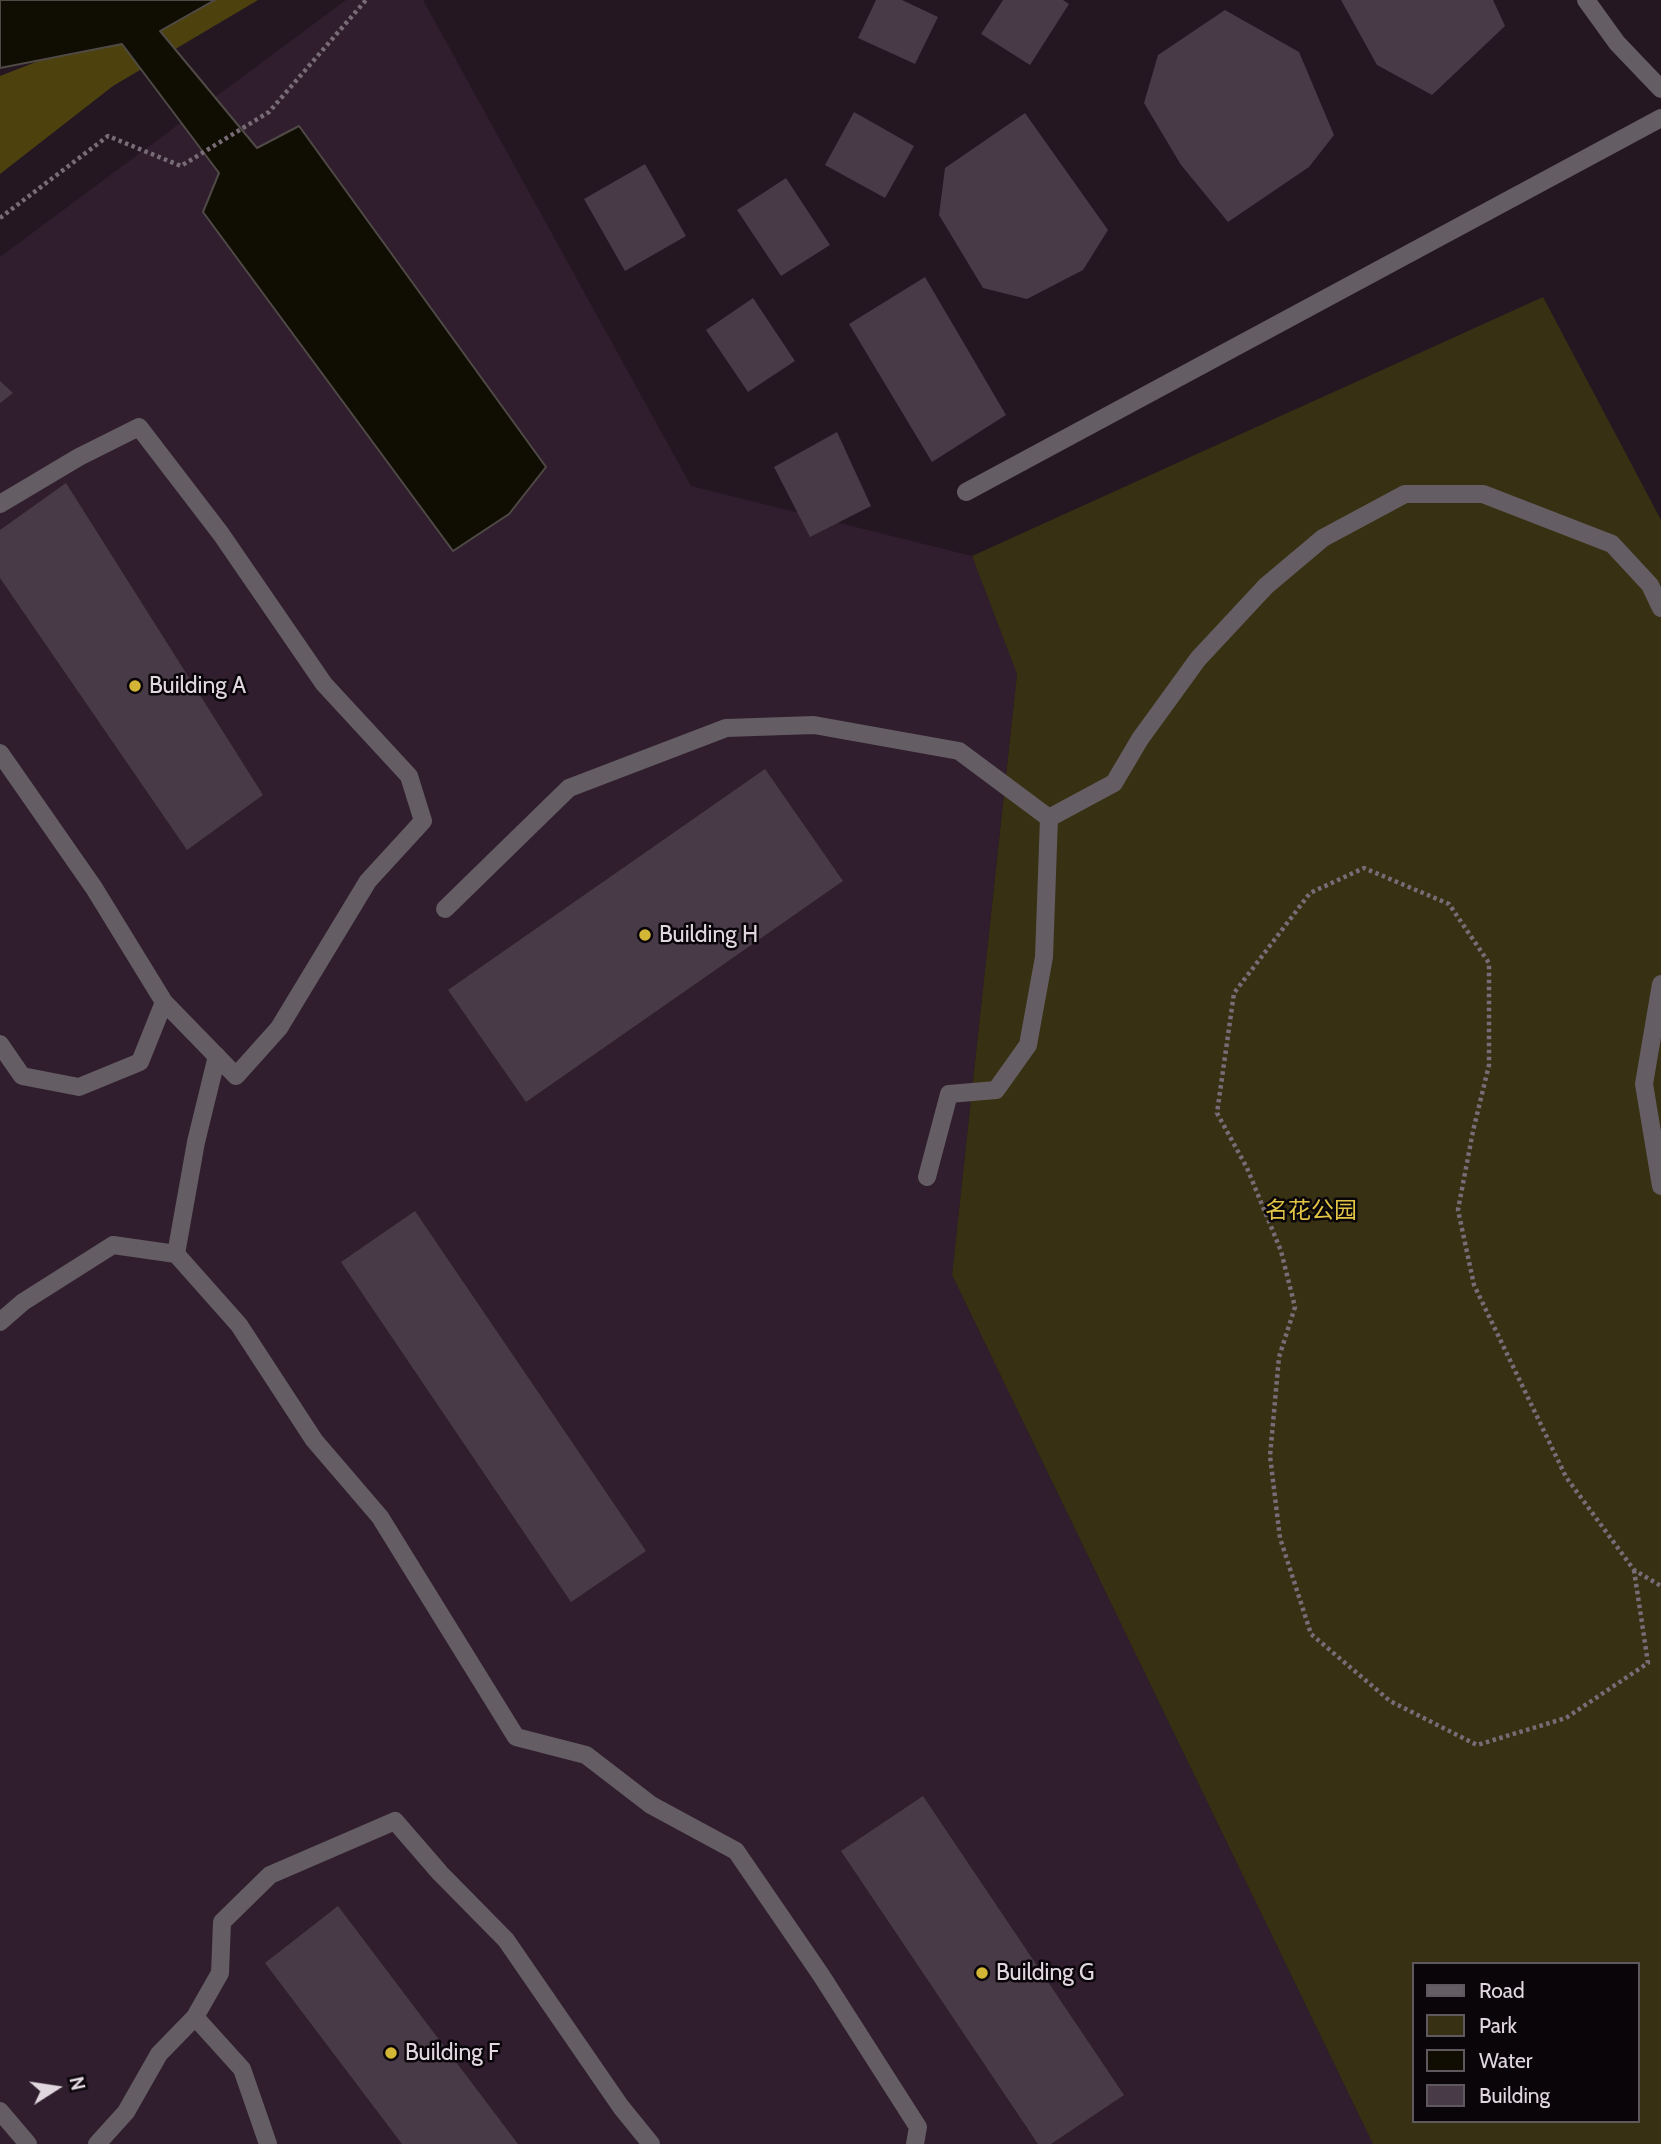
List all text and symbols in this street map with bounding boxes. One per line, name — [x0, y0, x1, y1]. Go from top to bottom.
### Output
place label: Building A — [149, 672, 246, 700]
marker: Building A — [127, 678, 143, 694]
place label: Building H — [659, 921, 758, 949]
marker: Building H — [637, 927, 653, 943]
park label: 名花公园 — [1265, 1197, 1357, 1225]
place label: Building G — [996, 1959, 1094, 1987]
legend — [1412, 1962, 1640, 2123]
marker: Building G — [974, 1965, 990, 1981]
text: Road — [1479, 1978, 1525, 2003]
text: Park — [1479, 2013, 1517, 2038]
place label: Building F — [405, 2039, 500, 2067]
marker: Building F — [383, 2045, 399, 2061]
text: Water — [1479, 2048, 1532, 2073]
north arrow — [21, 2053, 91, 2123]
text: N — [64, 2075, 90, 2092]
text: Building — [1479, 2083, 1550, 2108]

